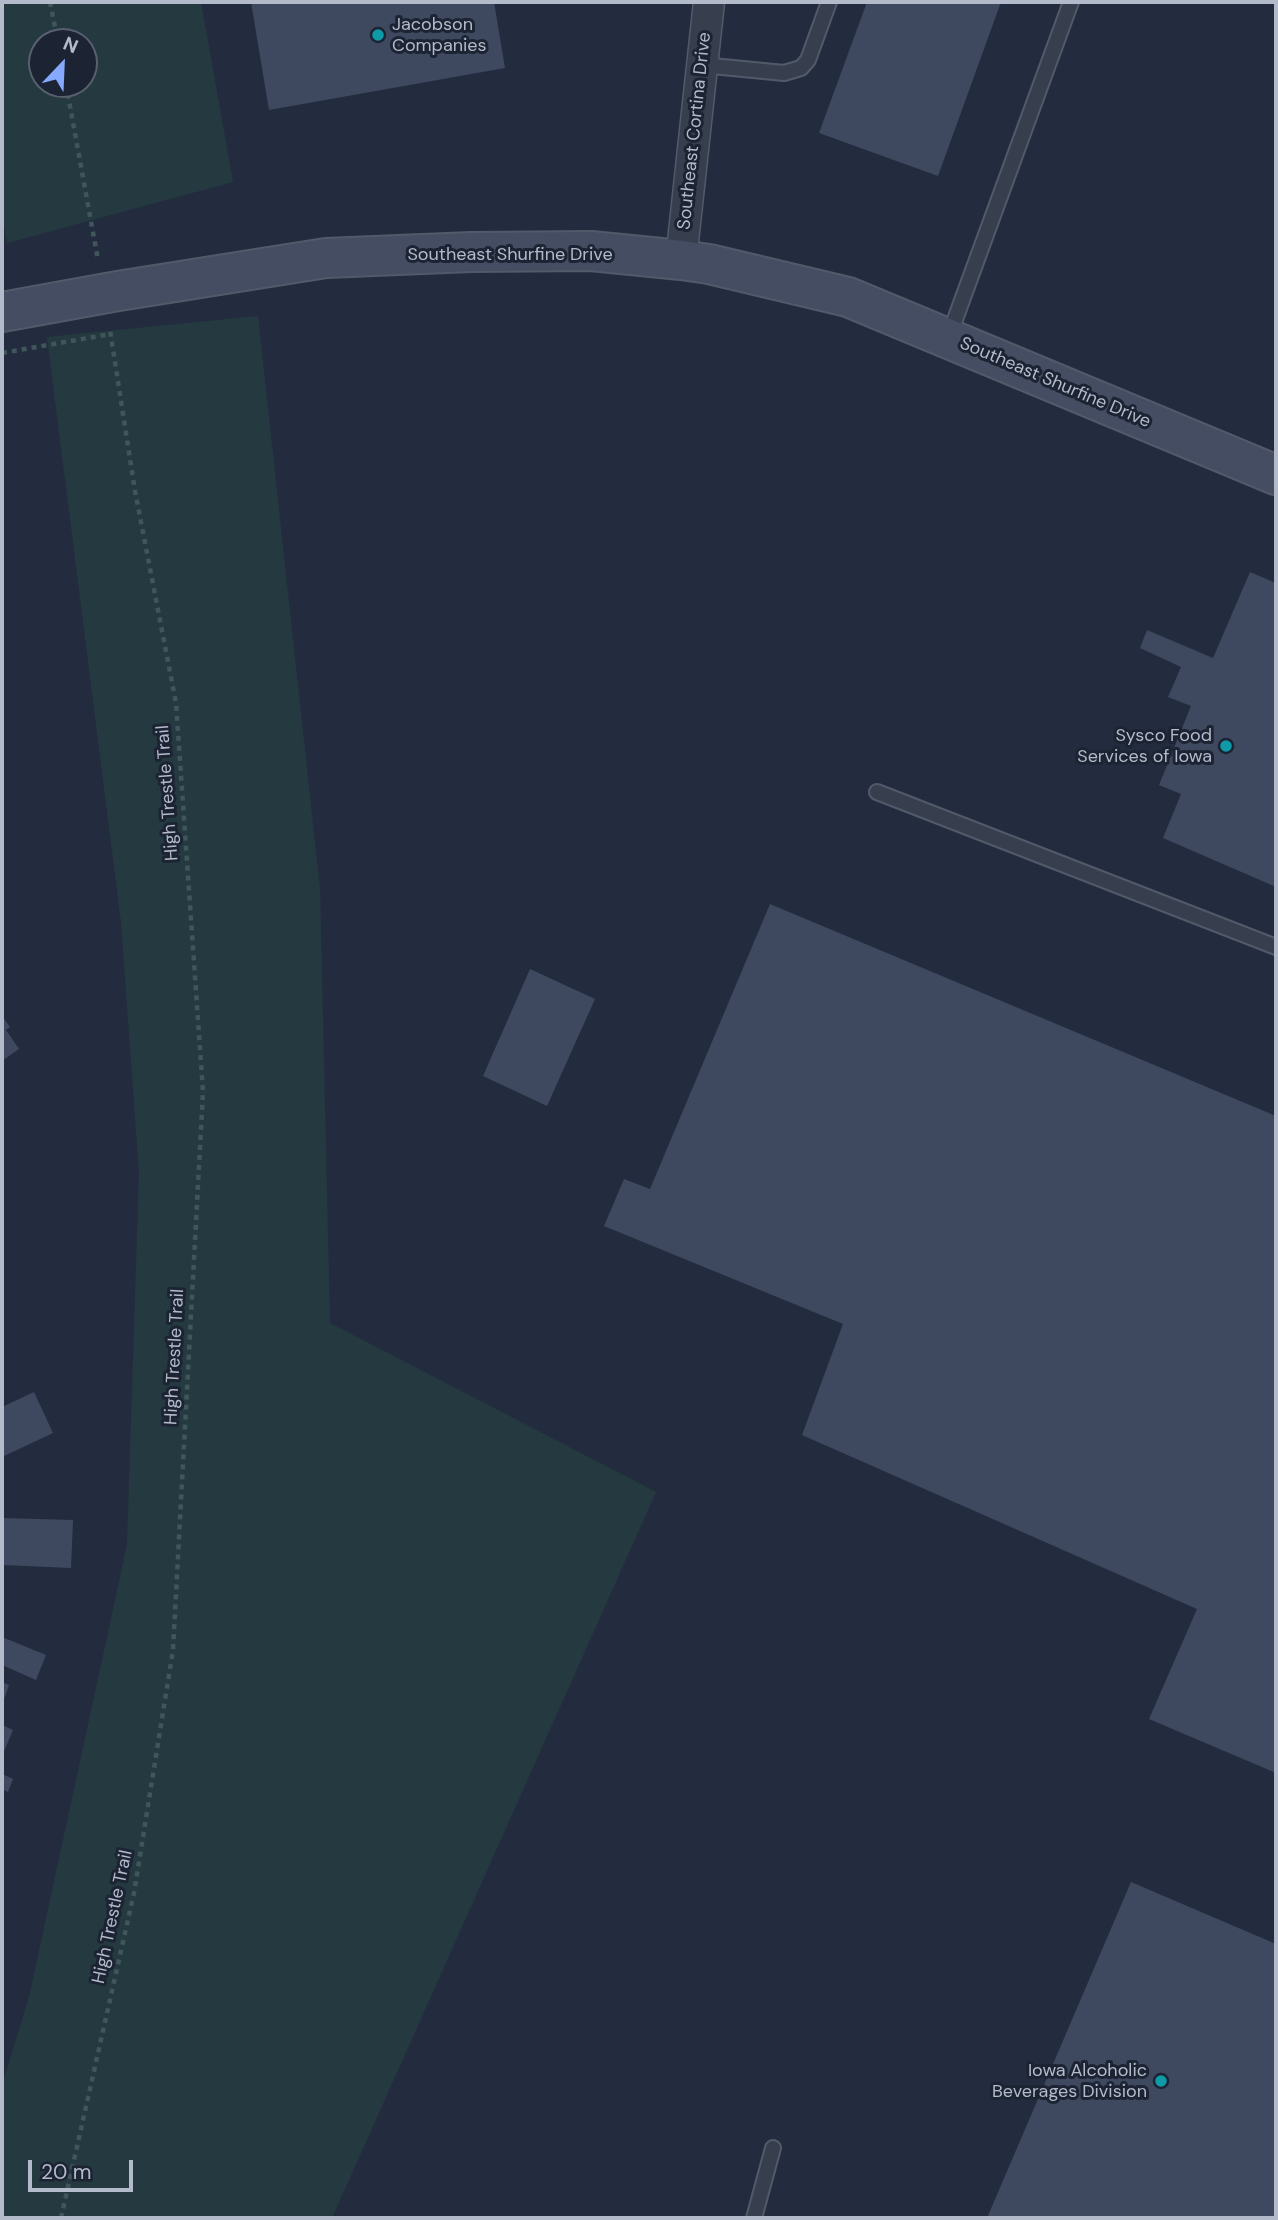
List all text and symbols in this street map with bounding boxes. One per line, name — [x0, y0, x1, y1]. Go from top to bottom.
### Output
place label: Jacobson Companies — [392, 14, 487, 56]
marker: Jacobson Companies — [370, 27, 386, 43]
north arrow — [28, 28, 98, 98]
text: N — [59, 31, 82, 59]
street label: Southeast Cortina Drive — [674, 31, 716, 231]
street label: Southeast Shurfine Drive — [407, 244, 613, 266]
street label: Southeast Shurfine Drive — [956, 333, 1154, 433]
street label: High Trestle Trail — [152, 724, 184, 862]
place label: Sysco Food Services of Iowa — [1077, 725, 1212, 768]
marker: Sysco Food Services of Iowa — [1218, 738, 1234, 754]
street label: High Trestle Trail — [161, 1289, 189, 1425]
street label: High Trestle Trail — [88, 1848, 138, 1986]
place label: Iowa Alcoholic Beverages Division — [992, 2060, 1147, 2102]
marker: Iowa Alcoholic Beverages Division — [1153, 2073, 1169, 2089]
scale bar — [32, 2146, 136, 2190]
text: 20 m — [41, 2158, 92, 2186]

